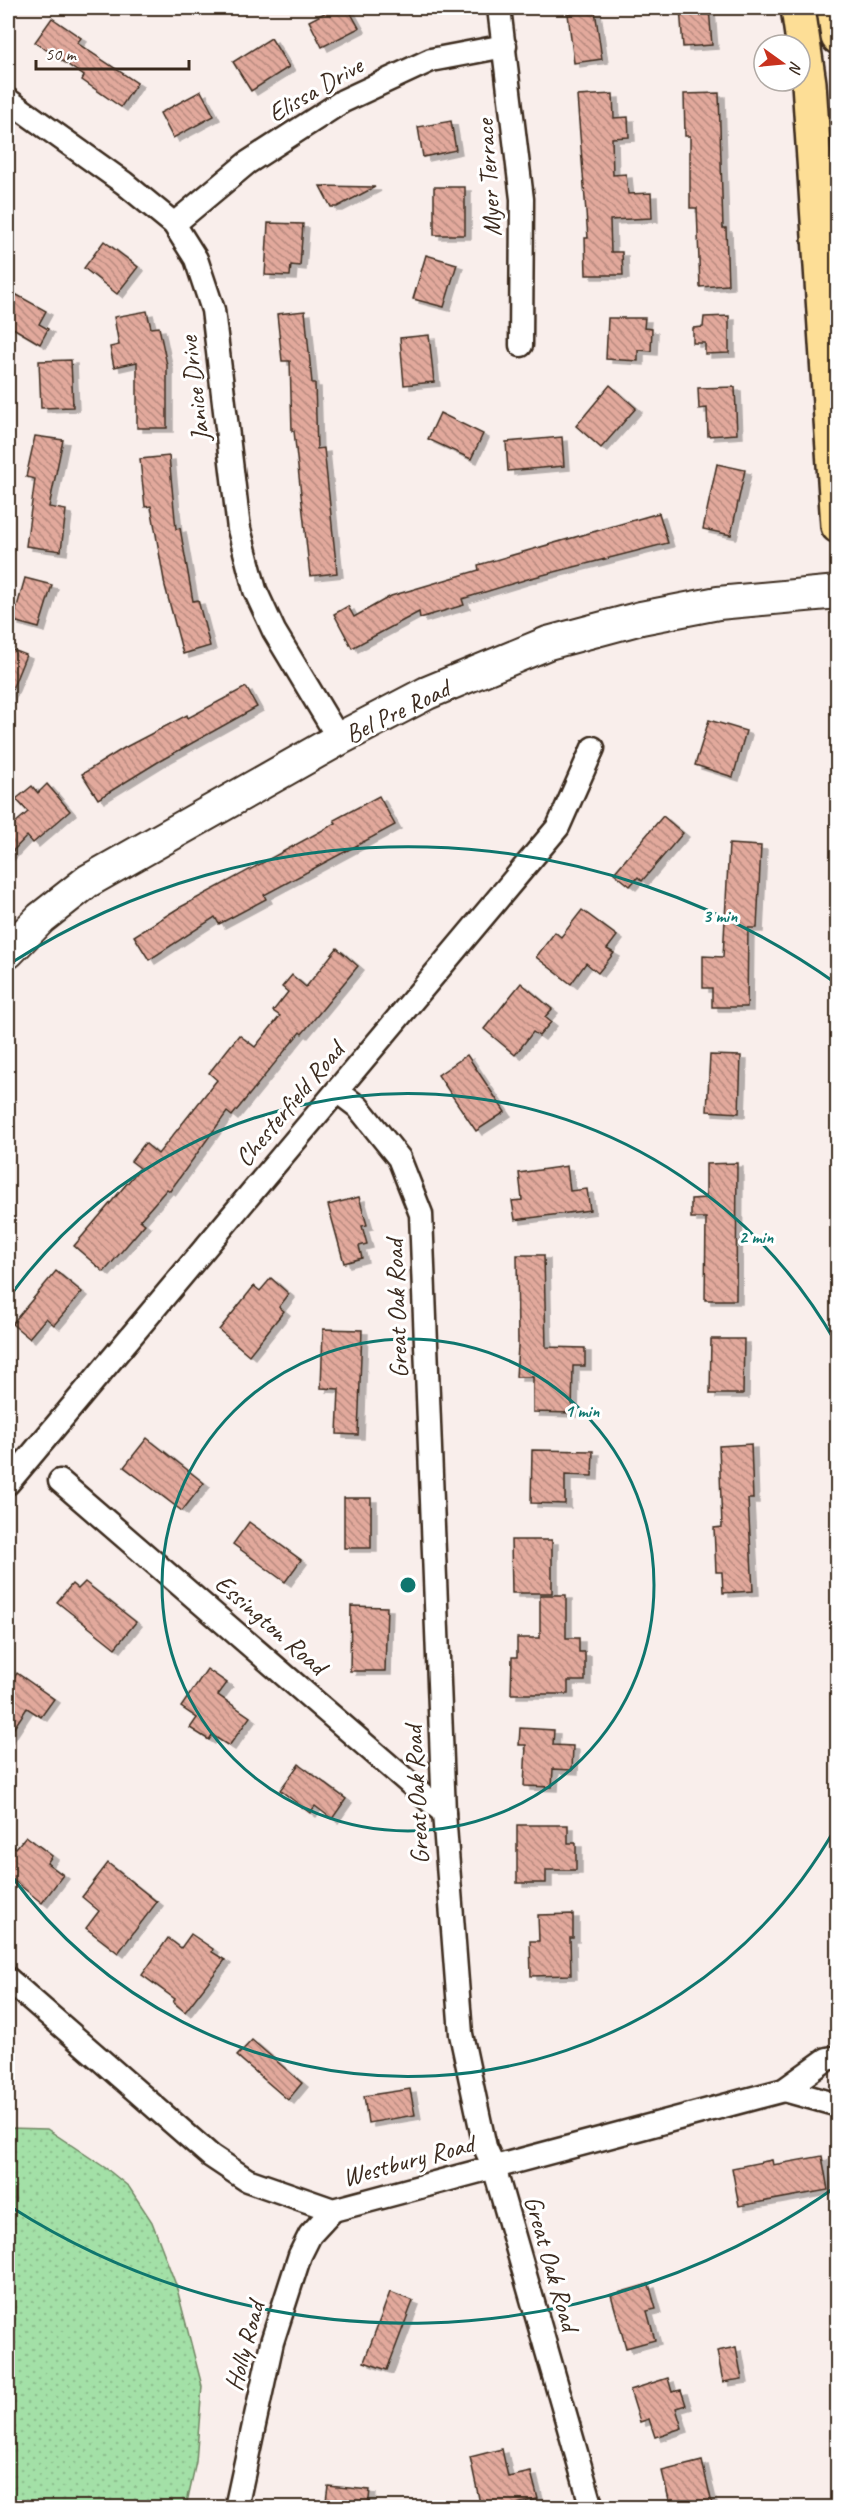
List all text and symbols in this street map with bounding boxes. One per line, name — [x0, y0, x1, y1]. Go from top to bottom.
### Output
scale bar — [36, 33, 189, 71]
north arrow — [752, 33, 812, 93]
text: 50 m — [45, 43, 78, 65]
street label: Elissa Drive — [262, 48, 371, 130]
text: N — [784, 59, 806, 77]
street label: Myer Terrace — [468, 116, 509, 238]
street label: Janice Drive — [171, 333, 218, 446]
street label: Bel Pre Road — [340, 670, 458, 751]
text: 3 min — [703, 905, 738, 927]
street label: Chesterfield Road — [228, 1032, 354, 1173]
text: 2 min — [739, 1226, 774, 1248]
street label: Great Oak Road — [377, 1235, 415, 1379]
text: 1 min — [565, 1400, 600, 1422]
street label: Essington Road — [208, 1567, 336, 1684]
centre of rings — [398, 1575, 418, 1595]
street label: Great Oak Road — [396, 1721, 437, 1865]
street label: Westbury Road — [339, 2126, 481, 2194]
street label: Great Oak Road — [517, 2192, 588, 2338]
street label: Holly Road — [217, 2294, 273, 2394]

